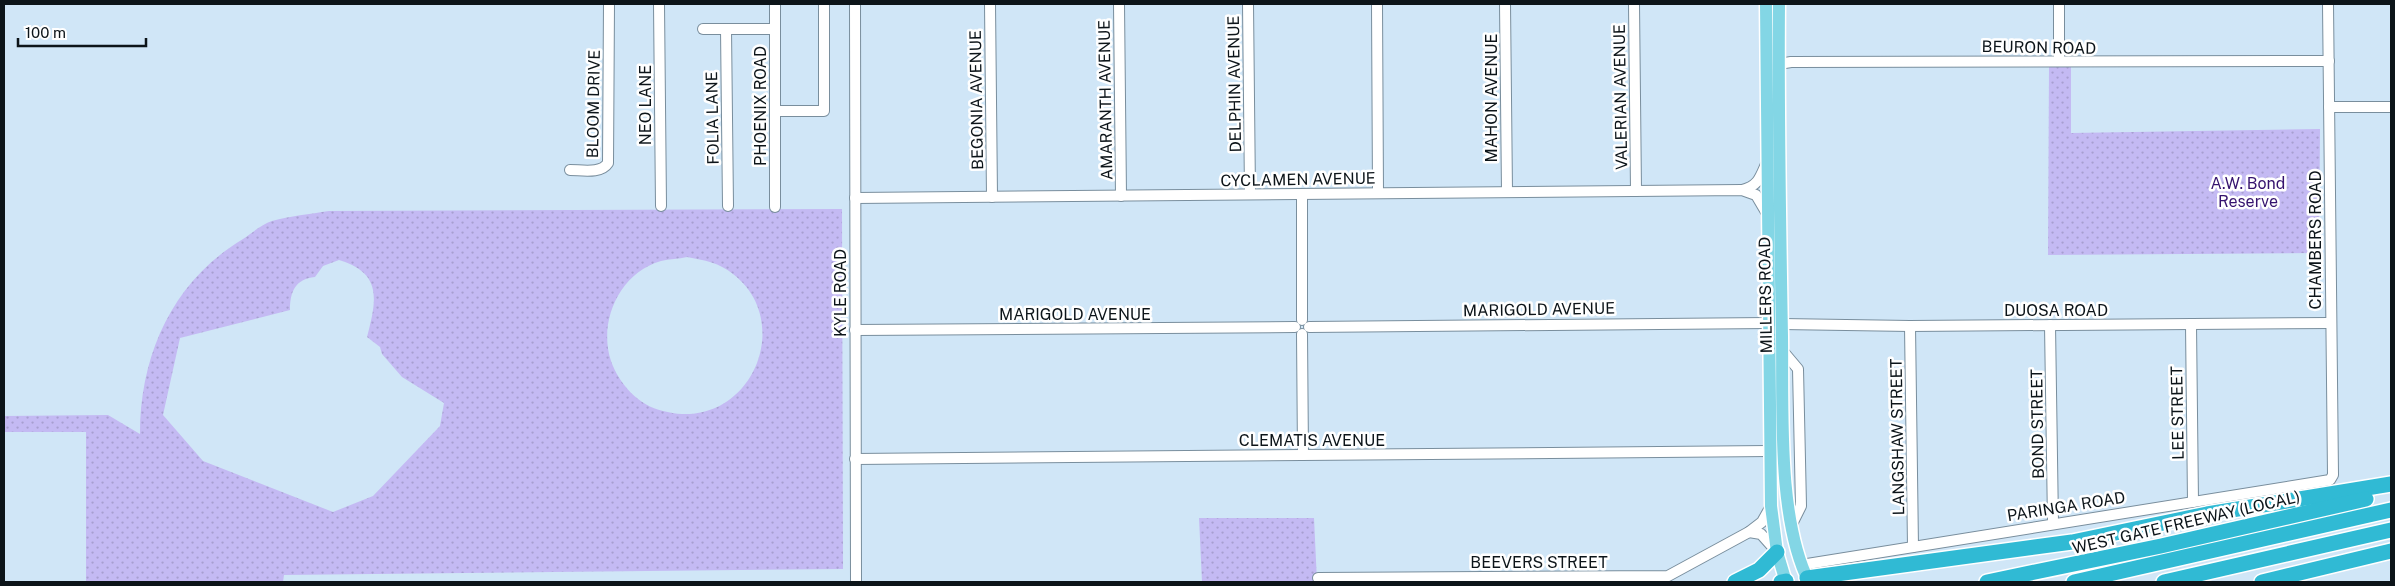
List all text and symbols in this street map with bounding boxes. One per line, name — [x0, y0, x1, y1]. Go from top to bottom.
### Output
scale bar — [18, 15, 145, 47]
street label: DELPHIN AVENUE — [1224, 15, 1245, 153]
street label: AMARANTH AVENUE — [1095, 20, 1116, 180]
text: 100 m — [25, 24, 66, 41]
street label: VALERIAN AVENUE — [1610, 24, 1631, 170]
street label: BEGONIA AVENUE — [966, 30, 987, 170]
street label: MAHON AVENUE — [1482, 34, 1501, 162]
street label: BEURON ROAD — [1982, 37, 2096, 58]
street label: PHOENIX ROAD — [751, 46, 770, 166]
street label: BLOOM DRIVE — [583, 50, 604, 158]
street label: NEO LANE — [636, 65, 655, 145]
street label: FOLIA LANE — [702, 71, 723, 165]
street label: CYCLAMEN AVENUE — [1220, 169, 1376, 190]
street label: CHAMBERS ROAD — [2306, 170, 2325, 310]
park label: A.W. Bond Reserve — [2211, 174, 2285, 211]
street label: MILLERS ROAD — [1755, 237, 1776, 353]
street label: KYLE ROAD — [831, 249, 850, 337]
street label: MARIGOLD AVENUE — [1463, 299, 1615, 320]
street label: DUOSA ROAD — [2004, 301, 2108, 320]
street label: MARIGOLD AVENUE — [999, 305, 1151, 324]
street label: LANGSHAW STREET — [1887, 358, 1908, 515]
street label: LEE STREET — [2167, 366, 2188, 460]
street label: BOND STREET — [2027, 368, 2048, 479]
street label: CLEMATIS AVENUE — [1239, 431, 1385, 450]
street label: WEST GATE FREEWAY (LOCAL) — [2070, 487, 2302, 558]
street label: PARINGA ROAD — [2006, 488, 2127, 525]
street label: BEEVERS STREET — [1470, 553, 1608, 572]

